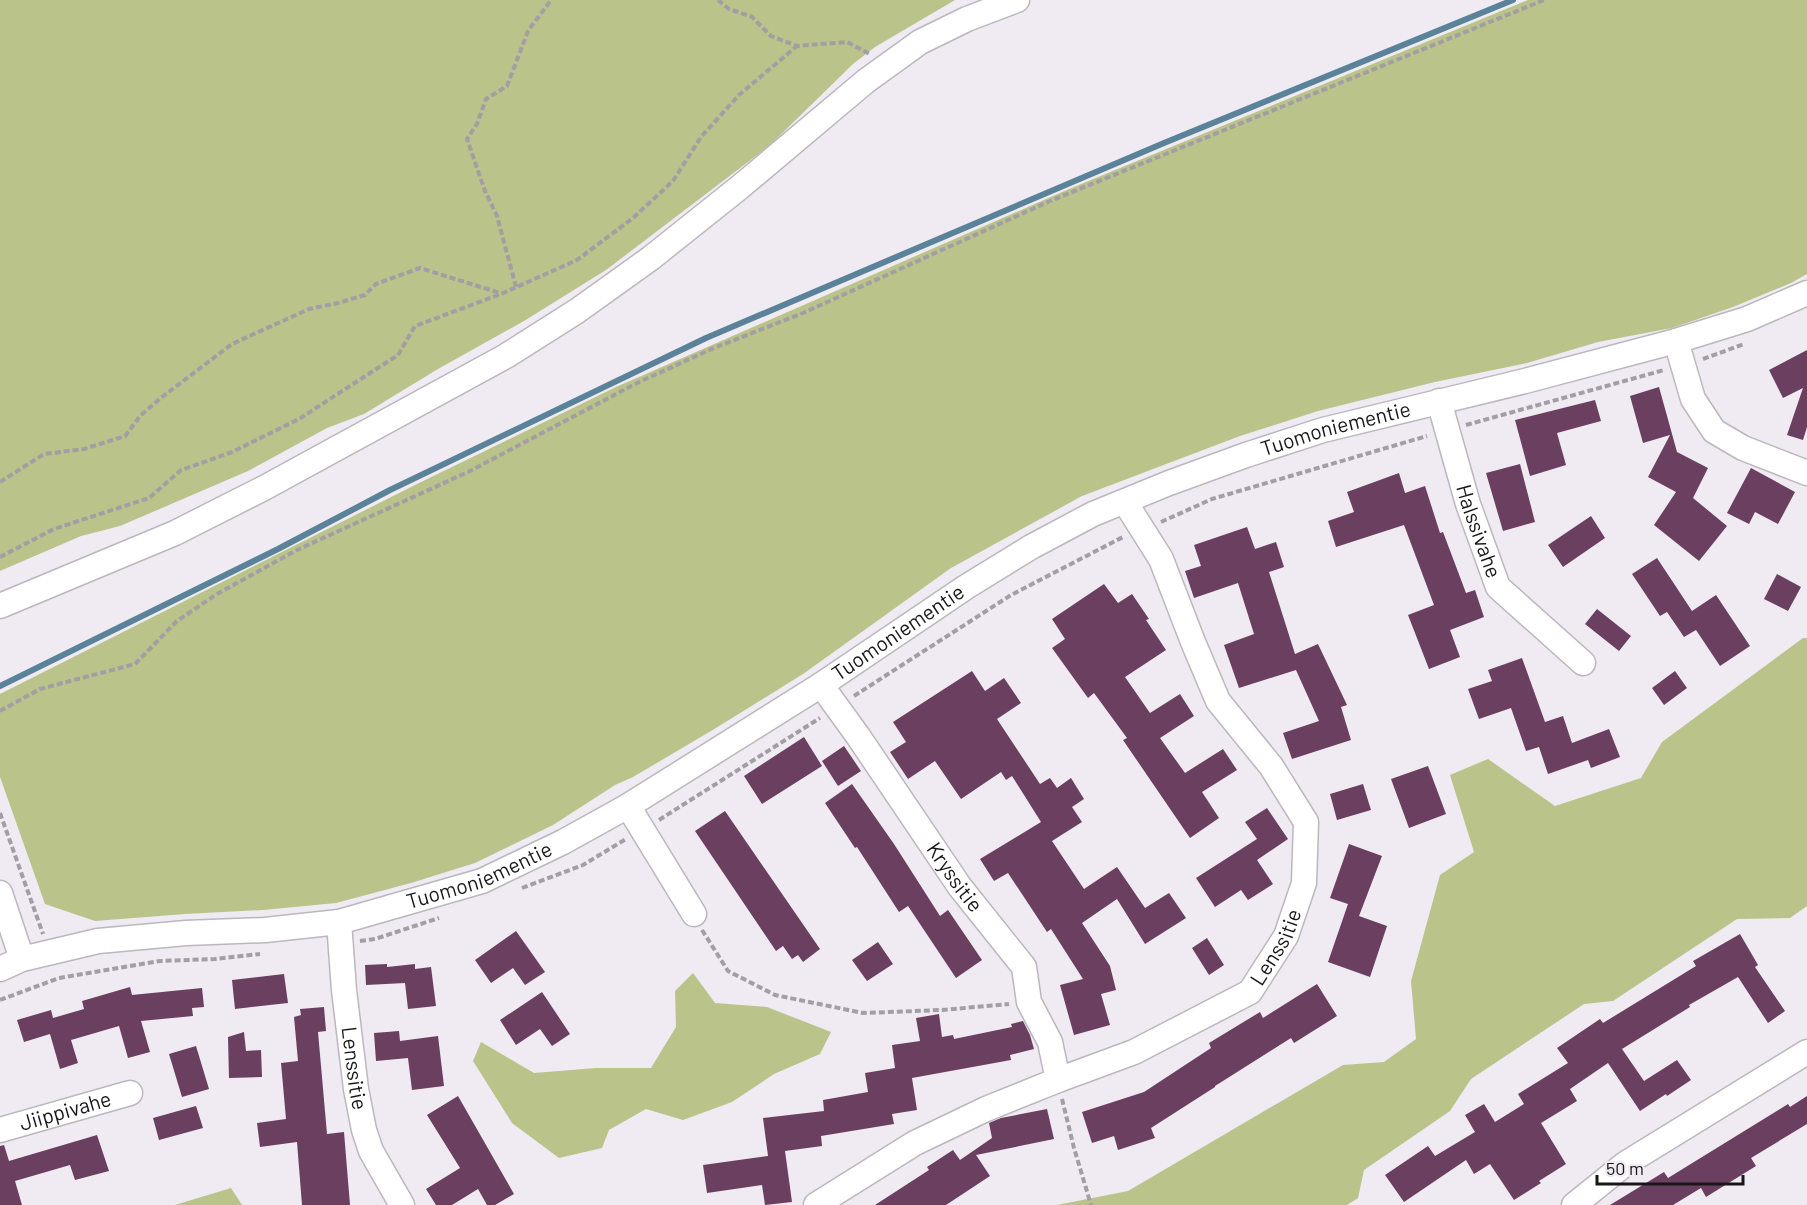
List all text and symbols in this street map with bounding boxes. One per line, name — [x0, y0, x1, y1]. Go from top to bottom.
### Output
street label: Tuomoniementie — [1257, 395, 1413, 460]
street label: Halssivahe — [1452, 481, 1508, 581]
street label: Tuomoniementie — [826, 578, 968, 685]
street label: Tuomoniementie — [403, 835, 556, 913]
street label: Kryssitie — [922, 837, 989, 916]
street label: Lenssitie — [1244, 905, 1305, 989]
street label: Lenssitie — [338, 1025, 374, 1112]
street label: Jiippivahe — [16, 1085, 114, 1135]
scale bar — [1597, 1148, 1742, 1186]
text: 50 m — [1606, 1157, 1644, 1179]

